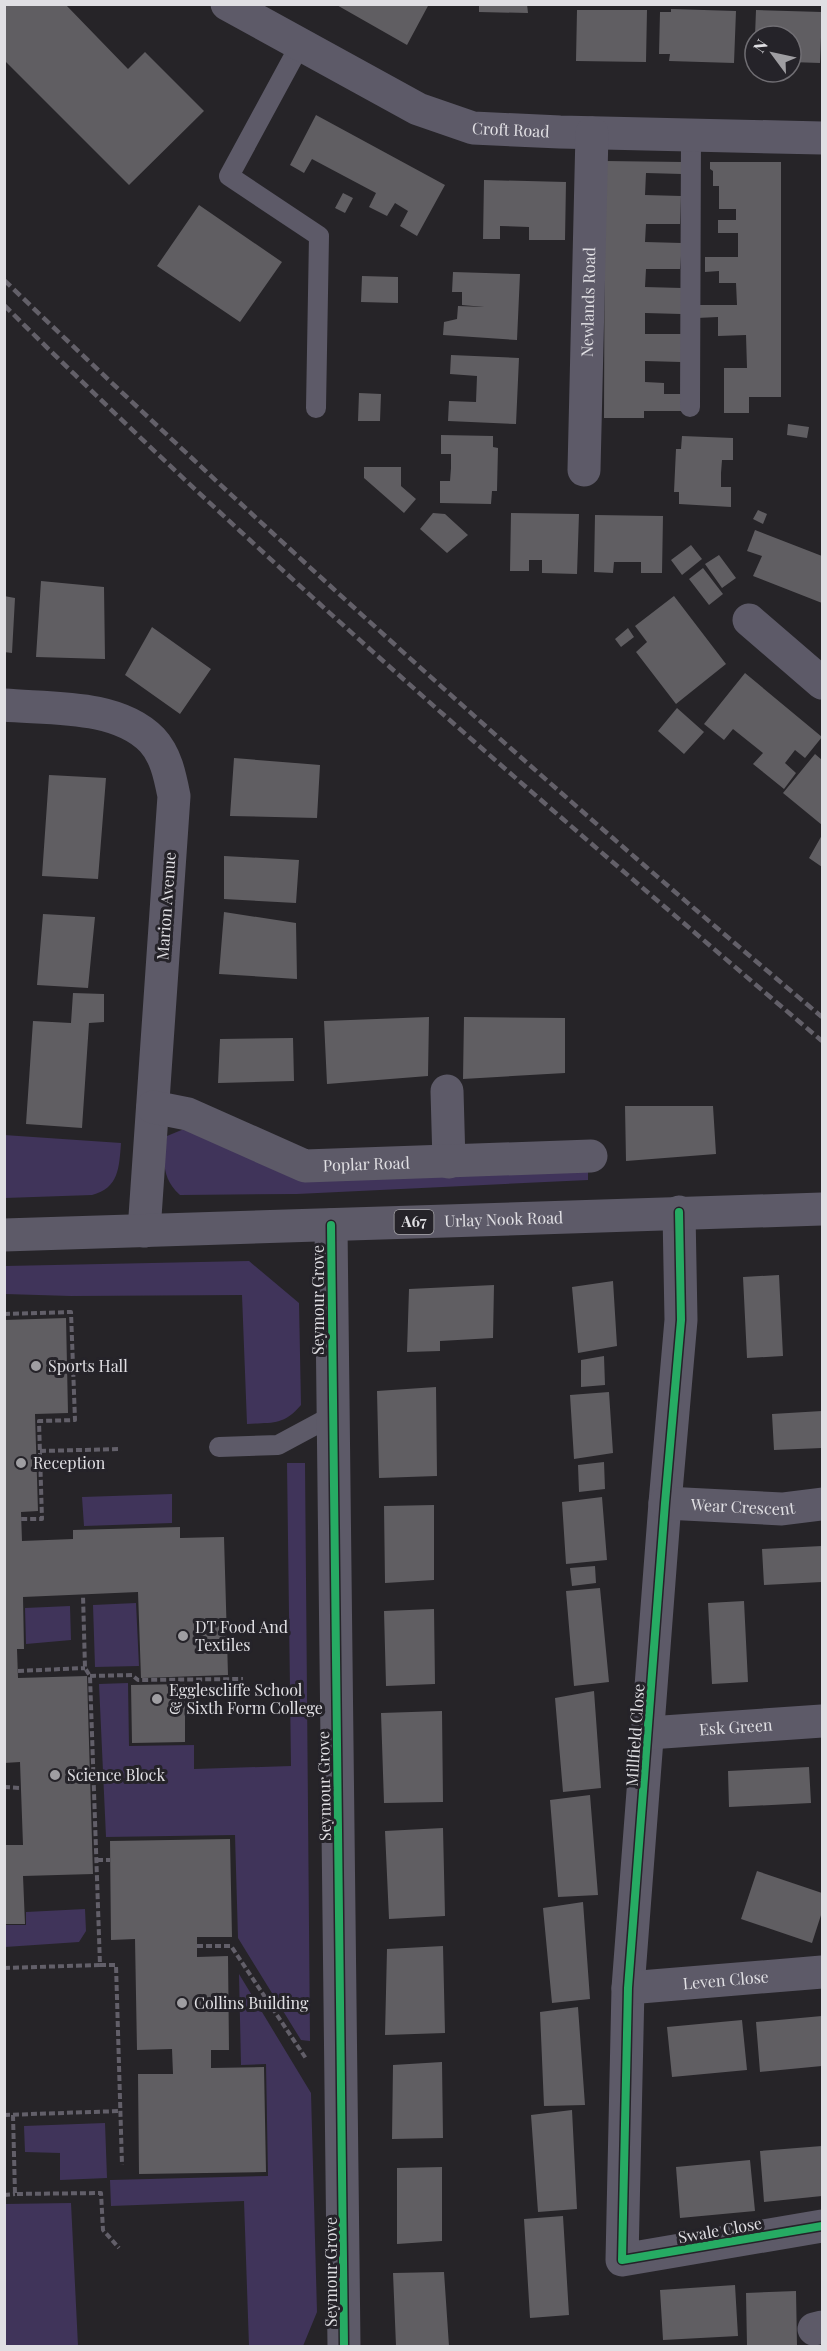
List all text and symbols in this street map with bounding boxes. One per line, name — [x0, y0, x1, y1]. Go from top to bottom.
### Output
north arrow — [743, 24, 803, 84]
text: N — [748, 35, 772, 56]
street label: Croft Road — [472, 117, 550, 142]
street label: Newlands Road — [576, 247, 599, 357]
street label: Marion Avenue — [151, 851, 180, 961]
street label: Poplar Road — [322, 1151, 410, 1175]
street label: Urlay Nook Road — [444, 1206, 564, 1231]
road number: A67 — [394, 1210, 434, 1234]
street label: Seymour Grove — [307, 1245, 328, 1355]
place label: Sports Hall — [48, 1355, 128, 1376]
marker: Sports Hall — [29, 1359, 43, 1373]
place label: Reception — [33, 1452, 106, 1473]
marker: Reception — [14, 1456, 28, 1470]
street label: Wear Crescent — [689, 1493, 797, 1519]
place label: DT Food And Textiles — [195, 1616, 288, 1655]
marker: DT Food And Textiles — [176, 1629, 190, 1643]
place label: Egglescliffe School & Sixth Form College — [169, 1679, 323, 1718]
street label: Millfield Close — [620, 1683, 649, 1787]
marker: Egglescliffe School & Sixth Form College — [150, 1692, 164, 1706]
street label: Esk Green — [698, 1713, 774, 1739]
street label: Seymour Grove — [312, 1731, 335, 1841]
place label: Science Block — [67, 1764, 165, 1785]
marker: Science Block — [48, 1768, 62, 1782]
street label: Leven Close — [682, 1965, 769, 1993]
place label: Collins Building — [194, 1992, 309, 2013]
marker: Collins Building — [175, 1996, 189, 2010]
street label: Swale Close — [676, 2212, 763, 2247]
street label: Seymour Grove — [320, 2217, 341, 2327]

